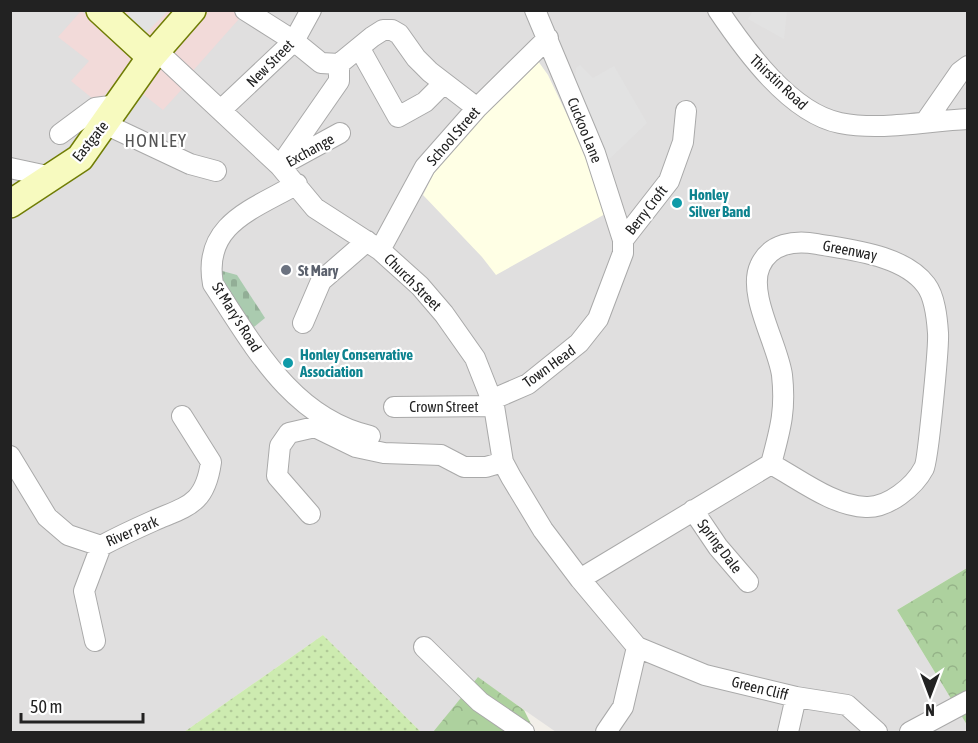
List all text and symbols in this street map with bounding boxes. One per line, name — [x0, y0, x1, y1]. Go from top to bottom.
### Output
street label: New Street — [243, 36, 297, 90]
street label: Thirstin Road — [747, 51, 811, 113]
street label: Cuckoo Lane — [564, 95, 606, 165]
street label: School Street — [423, 103, 483, 169]
street label: Eastgate — [69, 117, 112, 165]
district label: HONLEY — [124, 130, 188, 151]
street label: Exchange — [283, 130, 337, 170]
street label: Berry Croft — [622, 182, 670, 238]
place label: Honley Silver Band — [689, 186, 750, 220]
marker: Honley Silver Band — [670, 196, 684, 210]
street label: Greenway — [821, 236, 879, 264]
street label: Church Street — [381, 250, 445, 314]
place label: St Mary — [298, 262, 339, 279]
marker: St Mary — [279, 263, 293, 277]
street label: St Mary's Road — [209, 279, 265, 355]
street label: Town Head — [520, 341, 578, 391]
place label: Honley Conservative Association — [299, 346, 413, 380]
marker: Honley Conservative Association — [281, 356, 295, 370]
street label: Crown Street — [409, 398, 479, 415]
street label: River Park — [103, 512, 161, 550]
street label: Spring Dale — [694, 516, 746, 576]
north arrow — [900, 665, 960, 725]
street label: Green Cliff — [730, 673, 790, 703]
scale bar — [21, 686, 142, 724]
text: 50 m — [30, 696, 62, 717]
text: N — [925, 701, 935, 719]

